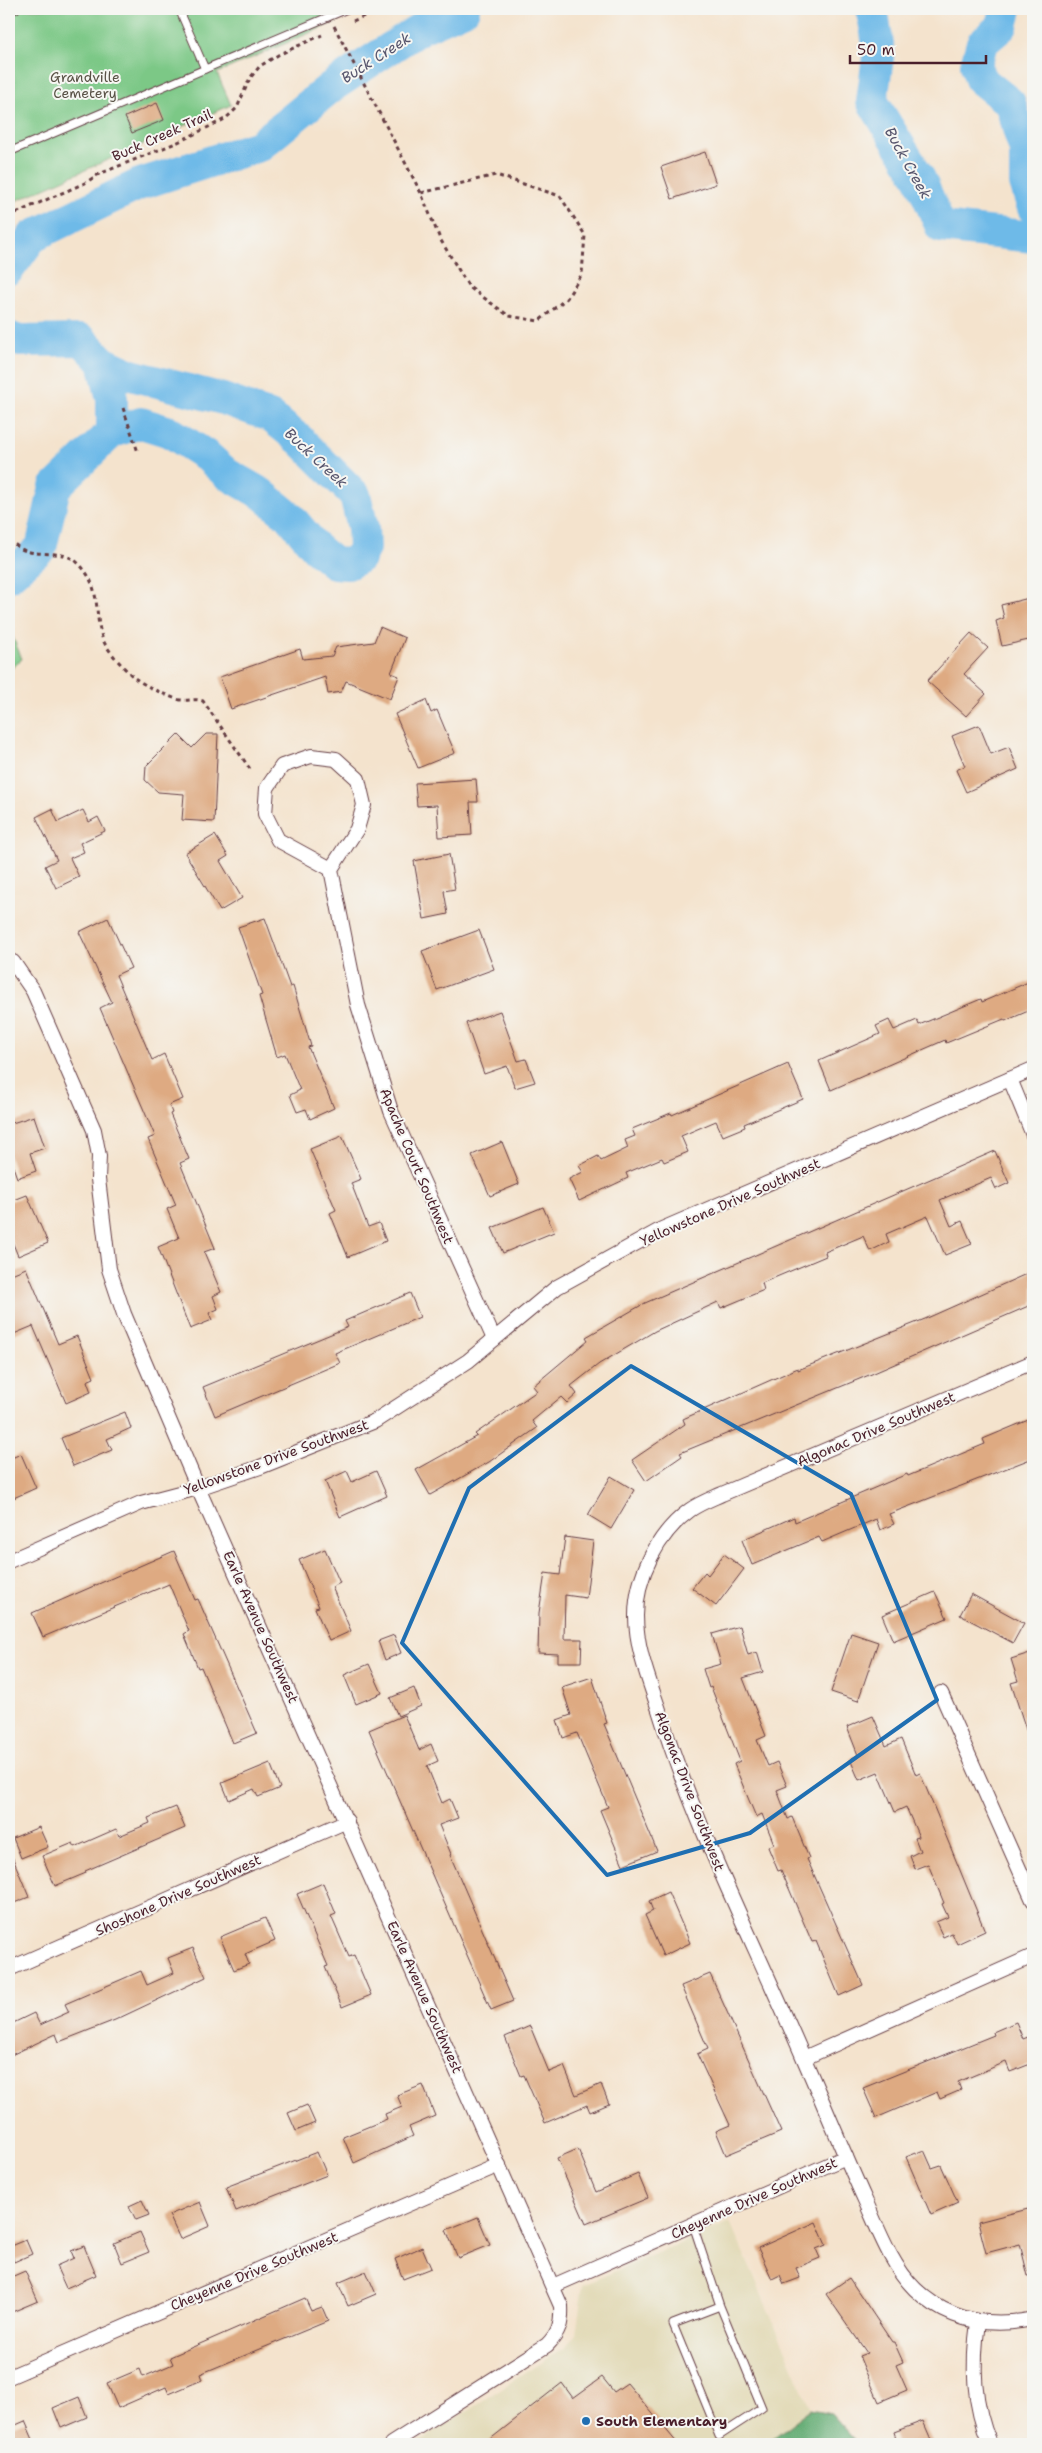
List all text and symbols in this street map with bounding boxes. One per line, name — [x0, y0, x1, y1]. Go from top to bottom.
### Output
water label: Buck Creek — [337, 28, 415, 88]
scale bar — [850, 32, 986, 64]
text: 50 m — [857, 40, 895, 60]
park label: Grandville Cemetery — [50, 68, 120, 102]
street label: Buck Creek Trail — [109, 105, 216, 165]
water label: Buck Creek — [880, 123, 936, 203]
water label: Buck Creek — [280, 424, 352, 493]
street label: Apache Court Southwest — [376, 1085, 458, 1247]
street label: Yellowstone Drive Southwest — [637, 1154, 823, 1250]
street label: Algonac Drive Southwest — [794, 1387, 958, 1471]
street label: Yellowstone Drive Southwest — [181, 1415, 371, 1499]
street label: Earle Avenue Southwest — [219, 1548, 303, 1706]
street label: Algonac Drive Southwest — [651, 1708, 729, 1874]
street label: Shoshone Drive Southwest — [92, 1850, 264, 1940]
street label: Earle Avenue Southwest — [383, 1918, 467, 2076]
street label: Cheyenne Drive Southwest — [668, 2153, 840, 2243]
street label: Cheyenne Drive Southwest — [168, 2227, 340, 2315]
place label: South Elementary — [596, 2412, 727, 2430]
marker: South Elementary — [580, 2415, 592, 2427]

